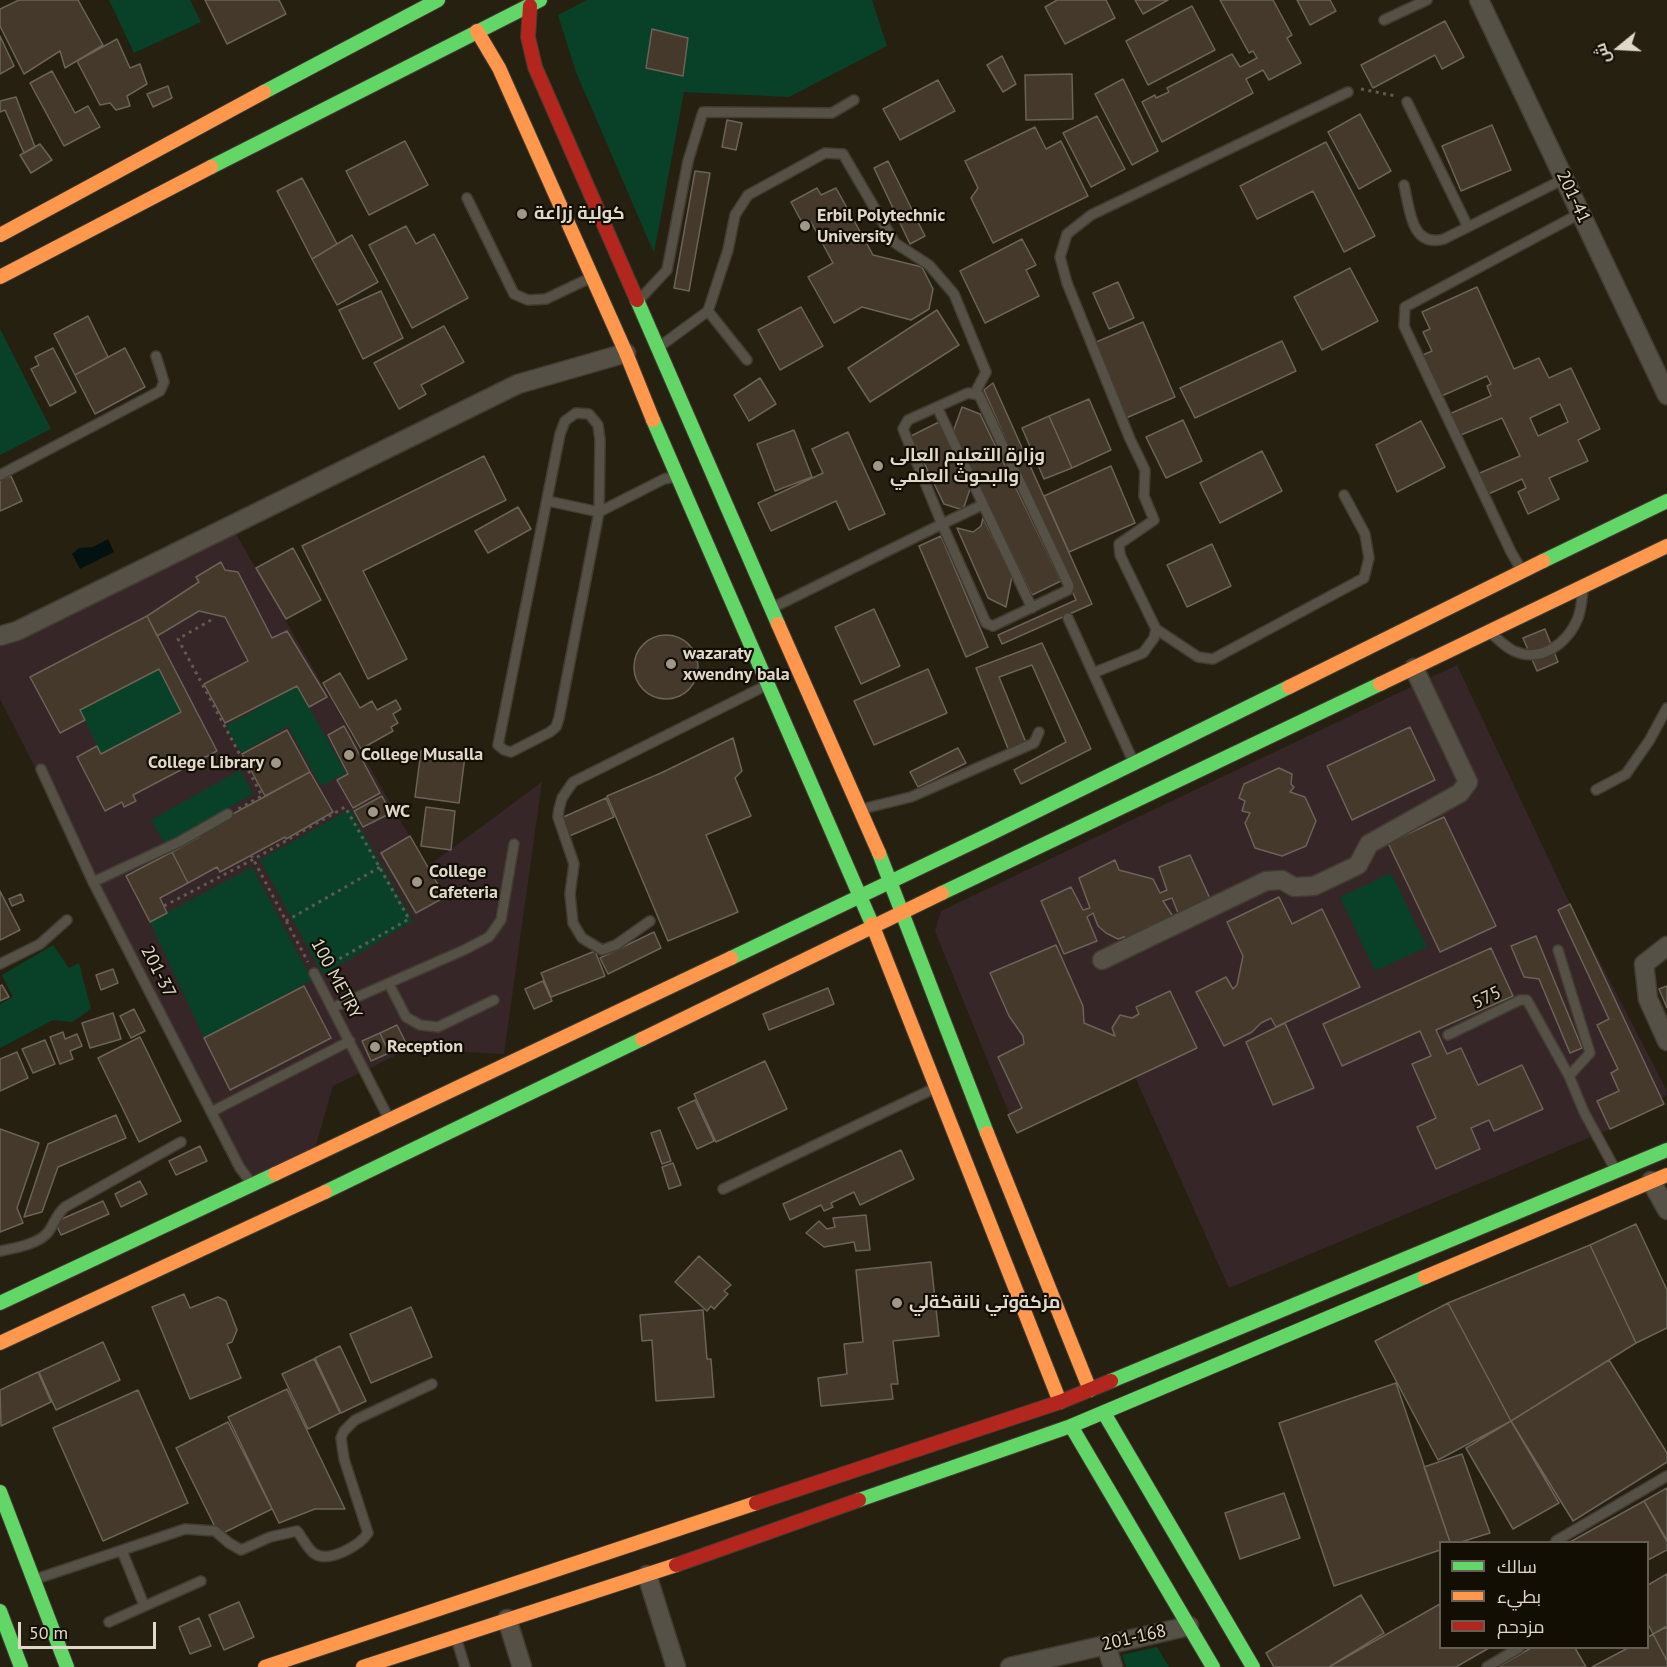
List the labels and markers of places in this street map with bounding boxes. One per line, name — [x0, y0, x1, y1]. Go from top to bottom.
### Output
place label: كولية زراعة — [534, 203, 625, 225]
place label: Erbil Polytechnic University — [817, 205, 945, 248]
marker: كولية زراعة — [515, 207, 529, 221]
marker: Erbil Polytechnic University — [798, 219, 812, 233]
place label: وزارة التعليم العالى والبحوث العلمي — [890, 445, 1045, 488]
marker: وزارة التعليم العالى والبحوث العلمي — [871, 459, 885, 473]
place label: wazaraty xwendny bala — [683, 643, 790, 686]
marker: wazaraty xwendny bala — [664, 657, 678, 671]
place label: College Musalla — [361, 744, 483, 766]
marker: College Musalla — [342, 748, 356, 762]
place label: College Library — [148, 752, 264, 774]
marker: College Library — [269, 756, 283, 770]
place label: WC — [385, 801, 410, 823]
marker: WC — [366, 805, 380, 819]
place label: College Cafeteria — [429, 861, 498, 904]
marker: College Cafeteria — [410, 875, 424, 889]
place label: Reception — [387, 1036, 463, 1058]
marker: Reception — [368, 1040, 382, 1054]
place label: مزكةوتي نانةكةلي — [909, 1292, 1060, 1314]
marker: مزكةوتي نانةكةلي — [890, 1296, 904, 1310]

